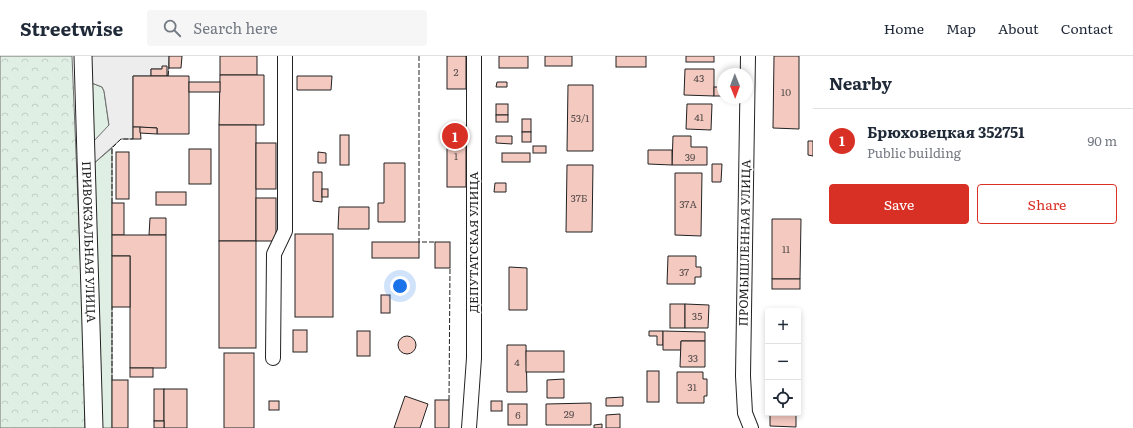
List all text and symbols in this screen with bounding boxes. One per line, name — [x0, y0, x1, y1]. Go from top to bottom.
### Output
search box — [147, 10, 427, 46]
text: Streetwise — [20, 14, 123, 42]
text: Search here — [193, 16, 277, 39]
icon: search — [161, 17, 183, 39]
text: Home — [884, 18, 924, 38]
text: Map — [946, 18, 976, 38]
text: About — [998, 18, 1039, 38]
text: Contact — [1061, 18, 1113, 38]
house number: 2 — [453, 64, 459, 79]
north arrow — [717, 68, 753, 104]
house number: 43 — [694, 70, 704, 85]
text: Nearby — [829, 70, 892, 95]
house number: 10 — [781, 84, 791, 99]
house number: 41 — [694, 109, 704, 124]
house number: 53/1 — [571, 110, 589, 125]
text: Брюховецкая 352751 — [867, 120, 1025, 143]
pin: 1 — [442, 121, 468, 151]
text: 1 — [839, 131, 845, 150]
text: 90 m — [1087, 131, 1117, 150]
text: Public building — [867, 143, 961, 162]
house number: 1 — [454, 148, 458, 163]
house number: 39 — [685, 149, 695, 164]
street label: ПРОМЫШЛЕННАЯ УЛИЦА — [734, 159, 754, 326]
street label: ПРИВОКЗАЛЬНАЯ УЛИЦА — [78, 161, 101, 323]
street label: ДЕПУТАТСКАЯ УЛИЦА — [464, 171, 482, 313]
button: Save — [829, 184, 969, 224]
button: Share — [977, 184, 1117, 224]
house number: 37Б — [571, 190, 588, 205]
house number: 37А — [679, 196, 697, 211]
house number: 11 — [782, 241, 790, 256]
house number: 37 — [679, 264, 689, 279]
your location — [390, 276, 410, 296]
house number: 35 — [692, 308, 702, 323]
map controls — [765, 308, 801, 416]
button: + — [765, 308, 801, 344]
button: − — [765, 344, 801, 380]
house number: 33 — [688, 350, 698, 365]
house number: 4 — [514, 354, 520, 369]
house number: 31 — [687, 379, 697, 394]
button: locate — [765, 380, 801, 416]
house number: 29 — [564, 406, 574, 421]
house number: 6 — [515, 407, 521, 422]

